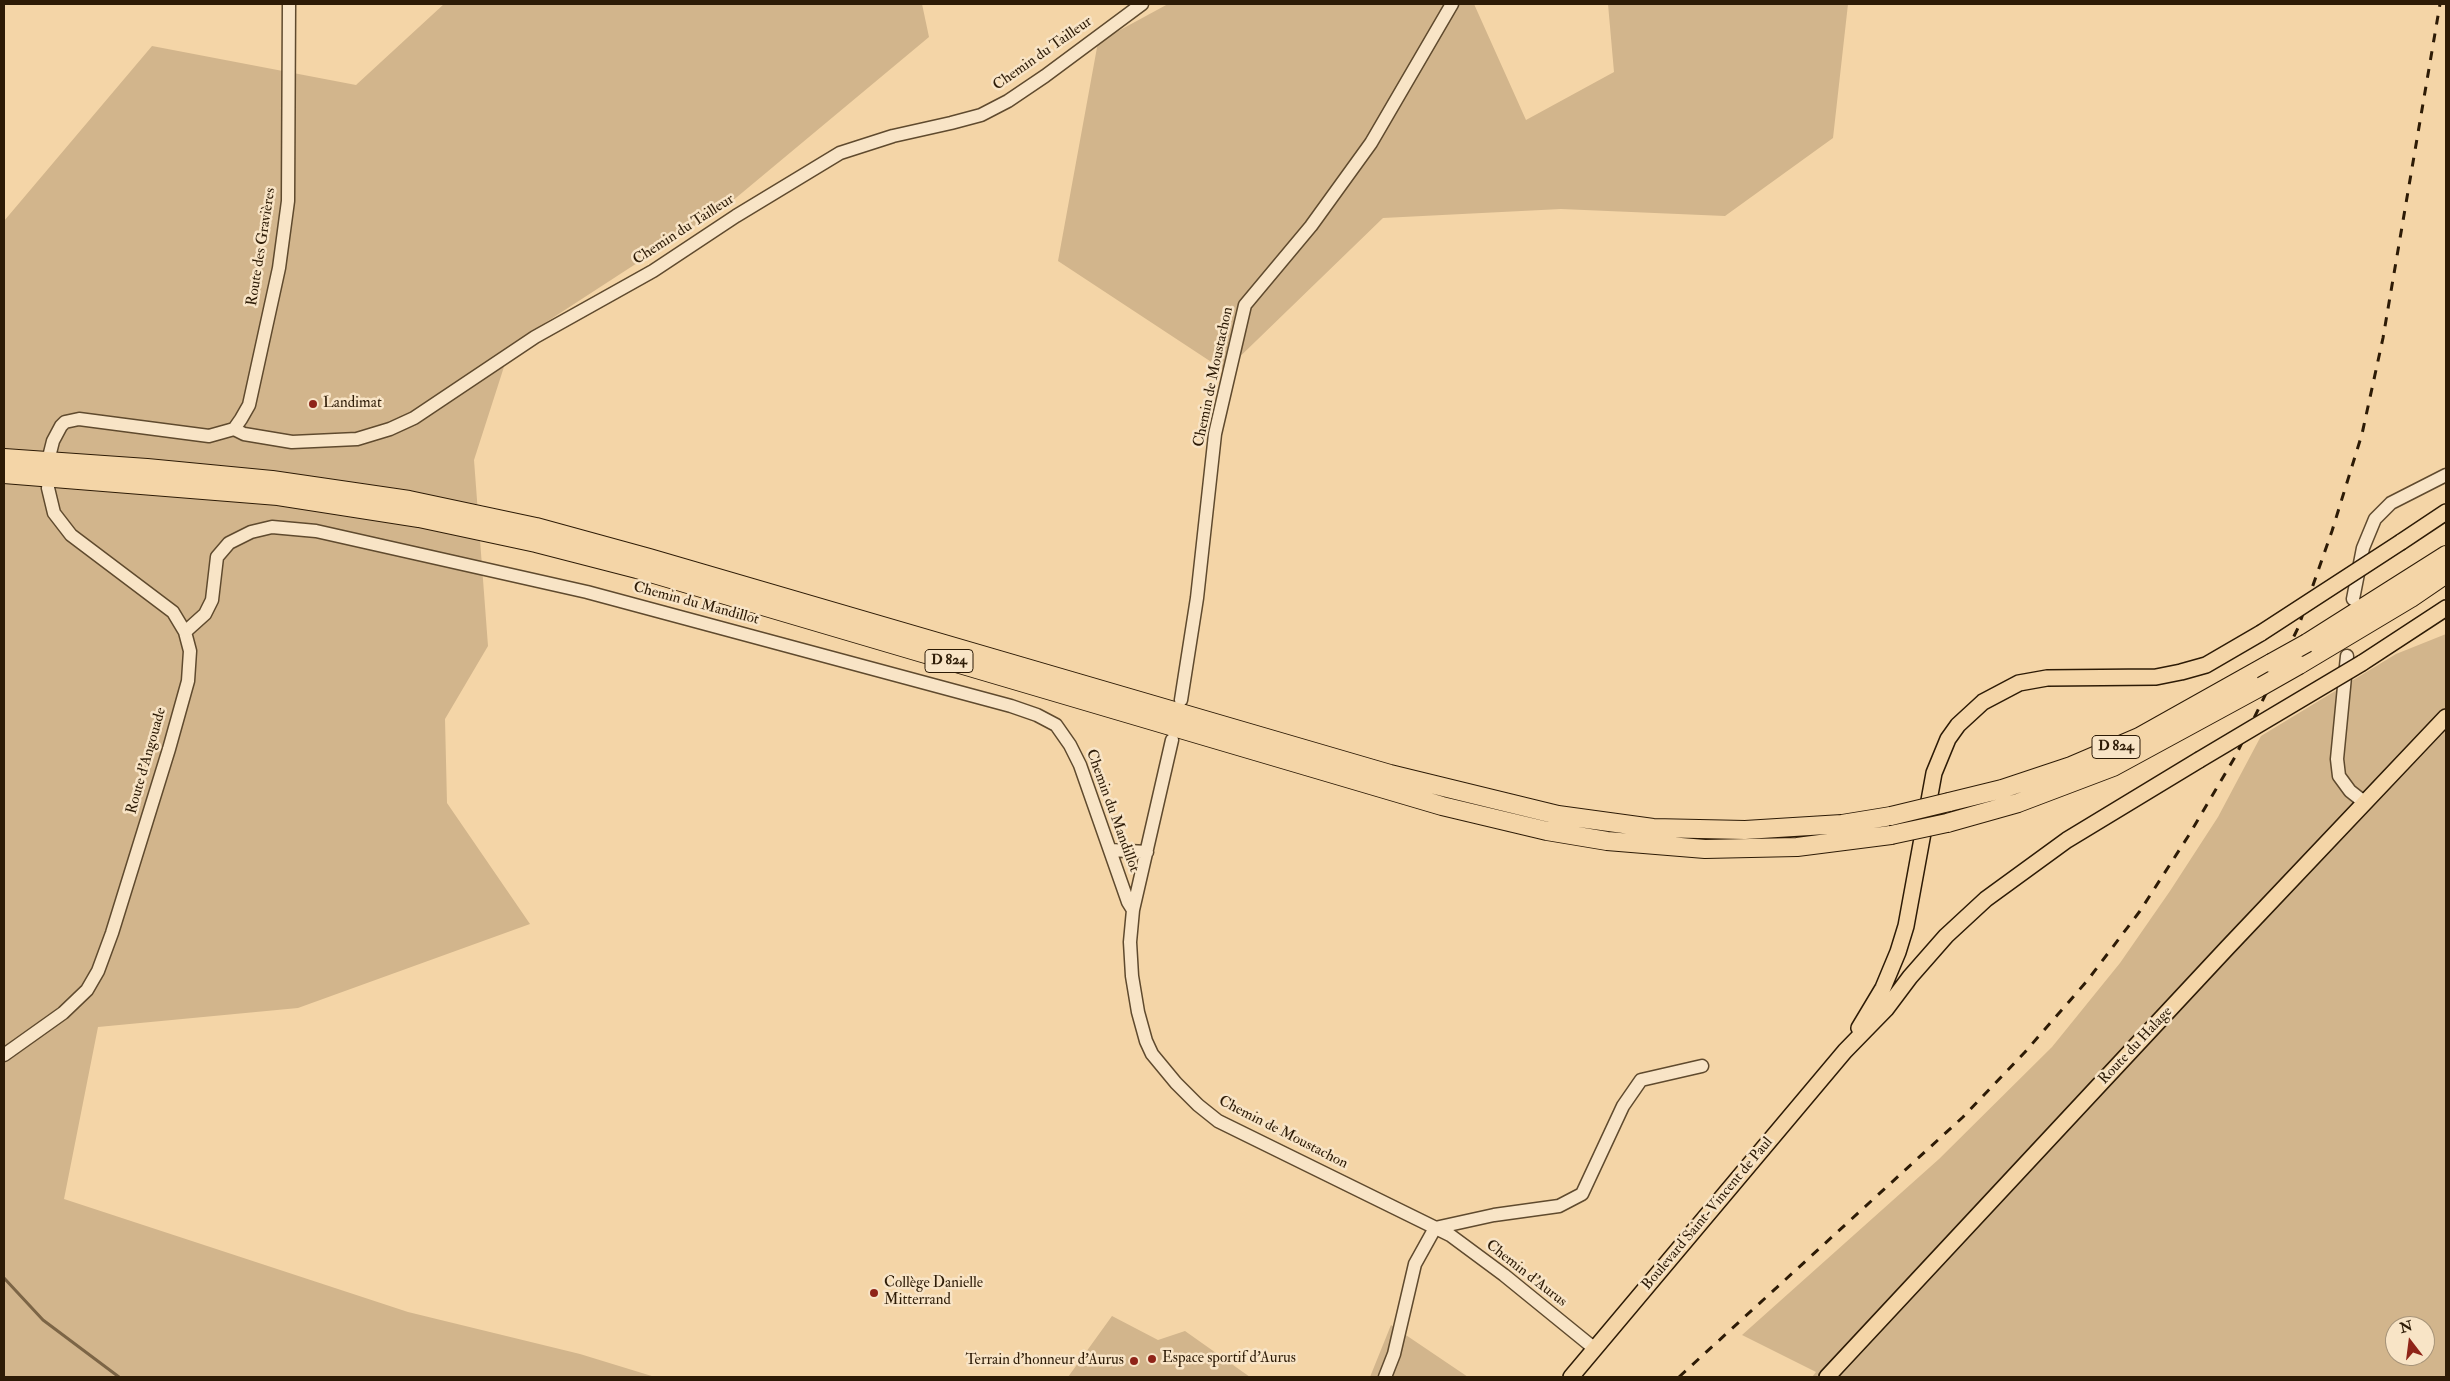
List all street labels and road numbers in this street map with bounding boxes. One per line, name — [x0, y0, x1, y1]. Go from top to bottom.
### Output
street label: Chemin du Tailleur — [990, 13, 1096, 95]
street label: Route des Gravières — [244, 187, 280, 307]
street label: Chemin du Tailleur — [630, 191, 738, 269]
street label: Chemin de Moustachon — [1190, 305, 1238, 449]
street label: Chemin du Mandillot — [631, 579, 761, 629]
road number: D 824 — [925, 649, 973, 672]
street label: Route d'Angouade — [123, 706, 171, 816]
road number: D 824 — [2092, 736, 2140, 759]
street label: Chemin du Mandillot — [1081, 747, 1143, 875]
street label: Route du Halage — [2095, 1003, 2177, 1089]
street label: Chemin de Moustachon — [1215, 1093, 1351, 1173]
street label: Boulevard Saint-Vincent de Paul — [1639, 1134, 1777, 1294]
street label: Chemin d'Aurus — [1482, 1237, 1570, 1311]

